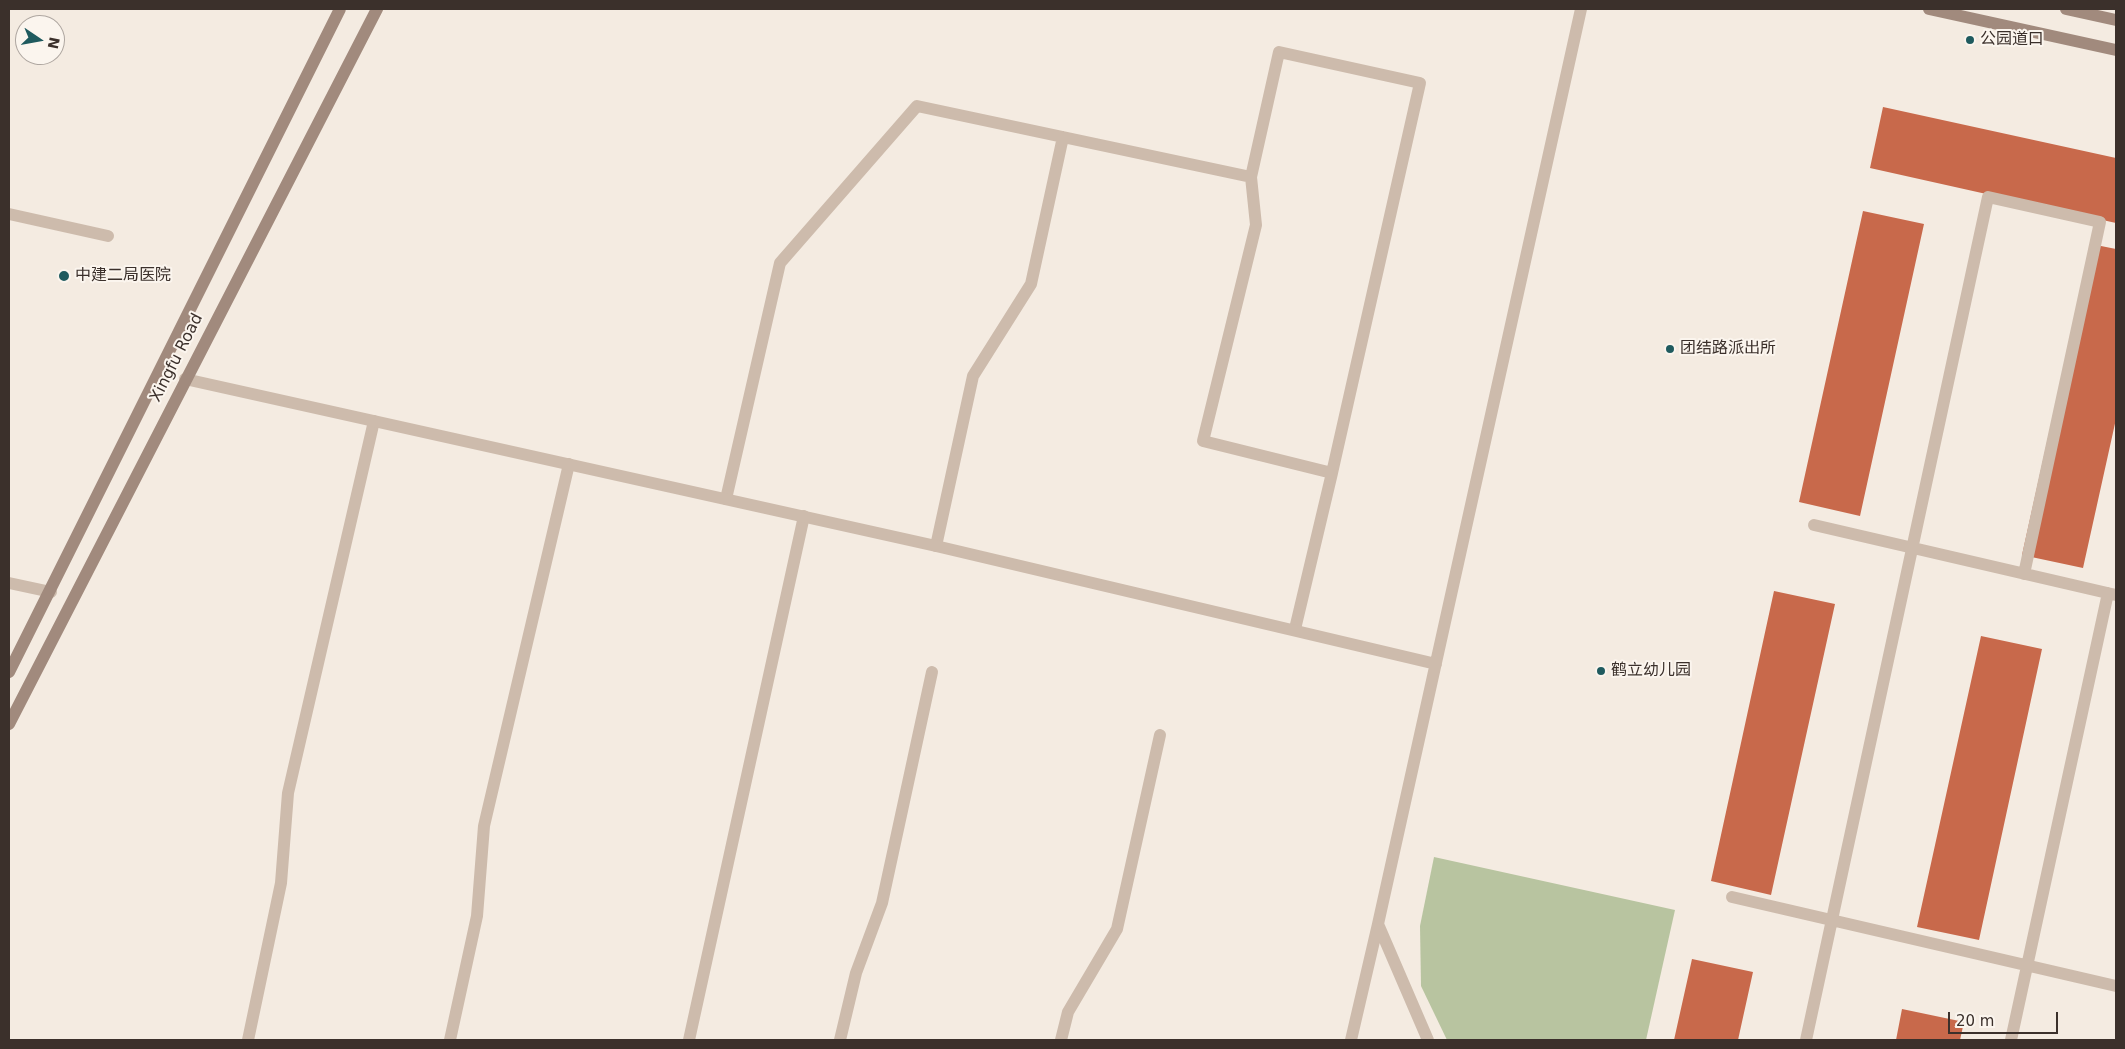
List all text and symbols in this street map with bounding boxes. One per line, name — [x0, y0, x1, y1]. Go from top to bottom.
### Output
north arrow — [15, 15, 65, 65]
place label: 公园道口 — [1980, 30, 2044, 50]
marker: 公园道口 — [1964, 34, 1976, 46]
text: N — [45, 36, 63, 50]
place label: 中建二局医院 — [75, 266, 171, 286]
marker: 中建二局医院 — [57, 269, 71, 283]
street label: Xingfu Road — [146, 311, 208, 405]
place label: 团结路派出所 — [1680, 339, 1776, 359]
marker: 团结路派出所 — [1664, 343, 1676, 355]
place label: 鹤立幼儿园 — [1611, 661, 1691, 681]
marker: 鹤立幼儿园 — [1595, 665, 1607, 677]
scale bar — [1950, 1002, 2060, 1034]
text: 20 m — [1956, 1012, 1994, 1030]

